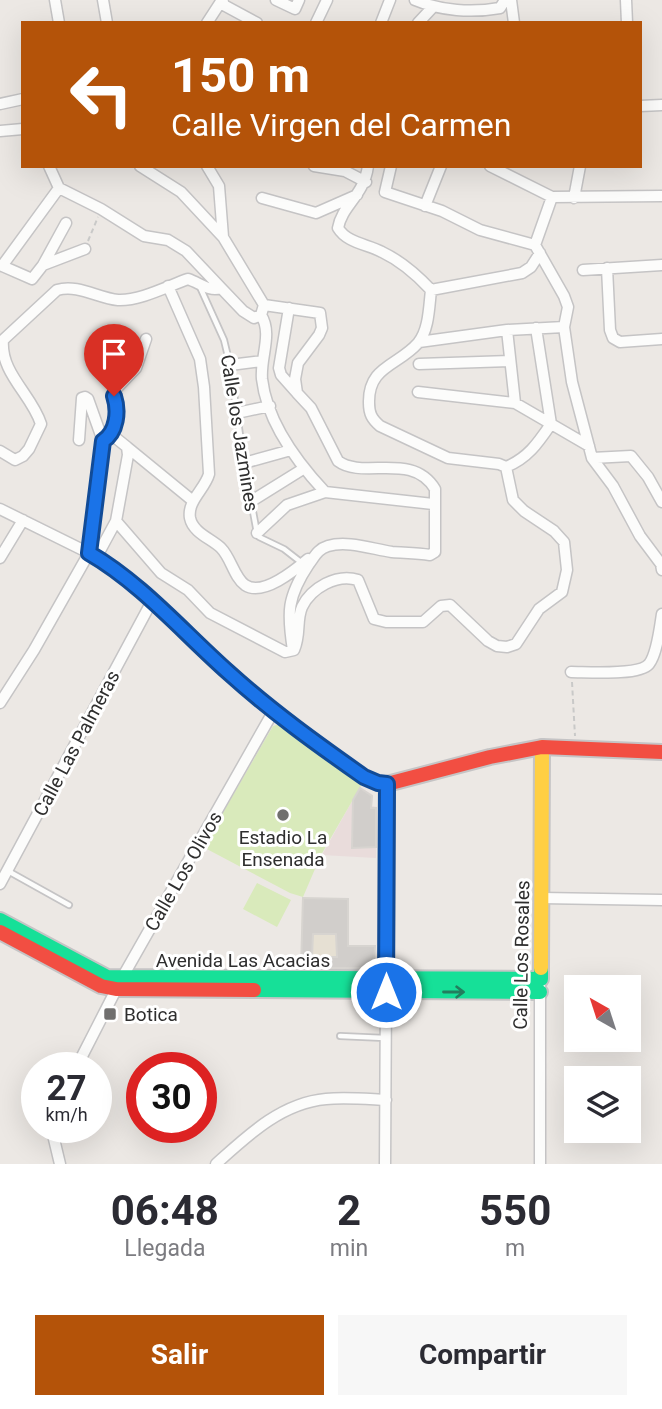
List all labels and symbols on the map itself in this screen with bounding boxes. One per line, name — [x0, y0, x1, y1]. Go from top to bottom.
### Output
pin — [84, 324, 144, 396]
street label: Calle los Jazmines — [216, 353, 263, 513]
street label: Calle Las Palmeras — [28, 666, 125, 820]
street label: Calle Los Olivos — [140, 807, 227, 935]
marker: Estadio La Ensenada — [275, 807, 291, 823]
place label: Estadio La Ensenada — [239, 826, 327, 871]
street label: Calle Los Rosales — [509, 880, 534, 1030]
street label: Avenida Las Acacias — [156, 949, 330, 972]
position arrow — [349, 955, 423, 1029]
north arrow — [564, 975, 640, 1052]
one-way arrow — [442, 985, 465, 999]
place label: Botica — [124, 1003, 178, 1026]
marker: Botica — [102, 1006, 118, 1022]
speed limit sign: 30 — [126, 1052, 217, 1143]

